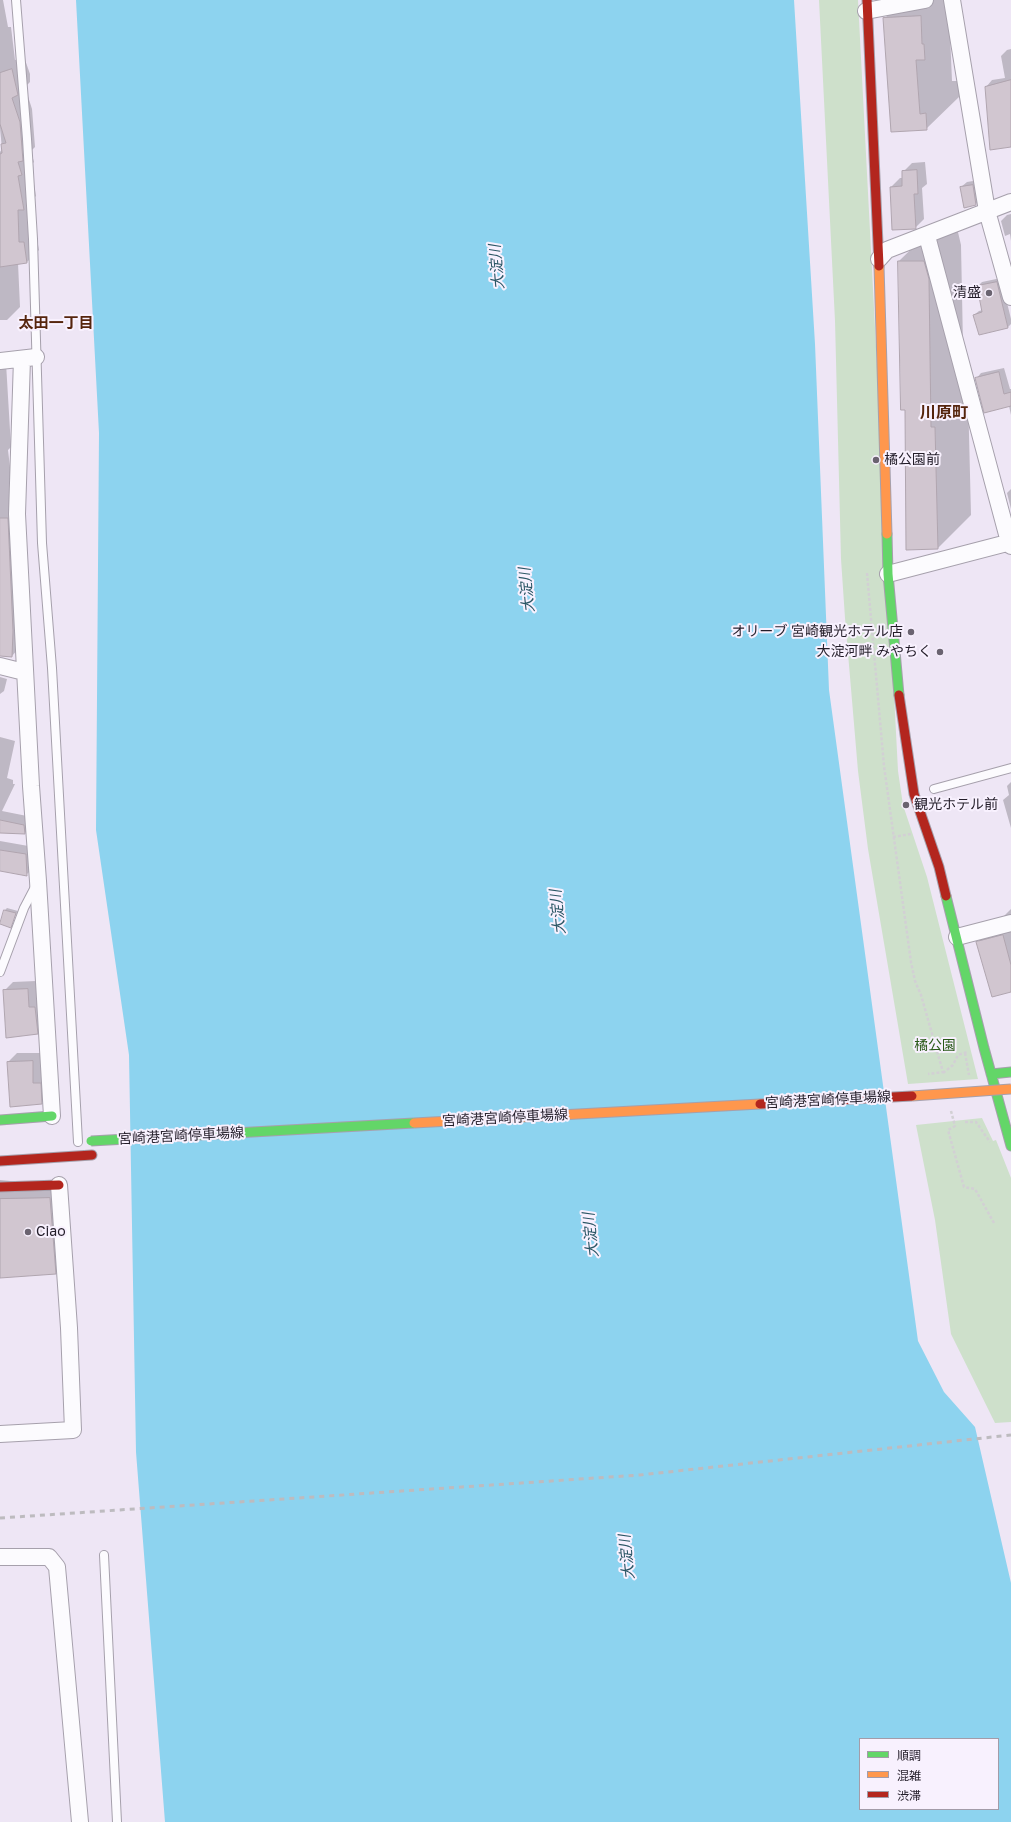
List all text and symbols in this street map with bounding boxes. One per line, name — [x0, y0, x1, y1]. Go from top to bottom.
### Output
water label: 大淀川 — [486, 244, 508, 290]
place label: 清盛 — [953, 285, 981, 301]
marker: 清盛 — [984, 288, 994, 298]
district label: 太田一丁目 — [19, 314, 93, 332]
district label: 川原町 — [920, 403, 968, 423]
place label: 橘公園前 — [884, 452, 940, 468]
marker: 橘公園前 — [871, 455, 881, 465]
water label: 大淀川 — [516, 567, 538, 613]
place label: オリーブ 宮崎観光ホテル店 — [732, 624, 903, 640]
marker: オリーブ 宮崎観光ホテル店 — [906, 627, 916, 637]
place label: 大淀河畔 みやちく — [817, 644, 932, 660]
marker: 大淀河畔 みやちく — [935, 647, 945, 657]
place label: 観光ホテル前 — [914, 797, 998, 813]
marker: 観光ホテル前 — [901, 800, 911, 810]
water label: 大淀川 — [547, 889, 569, 935]
park label: 橘公園 — [914, 1038, 956, 1054]
street label: 宮崎港宮崎停車場線 — [765, 1088, 891, 1112]
street label: 宮崎港宮崎停車場線 — [442, 1106, 568, 1130]
street label: 宮崎港宮崎停車場線 — [118, 1124, 244, 1148]
water label: 大淀川 — [580, 1212, 602, 1258]
place label: Ciao — [36, 1224, 66, 1240]
marker: Ciao — [23, 1227, 33, 1237]
water label: 大淀川 — [616, 1534, 638, 1580]
legend — [859, 1738, 999, 1810]
text: 順調 — [897, 1748, 921, 1763]
text: 混雑 — [897, 1768, 921, 1783]
text: 渋滞 — [897, 1788, 921, 1803]

